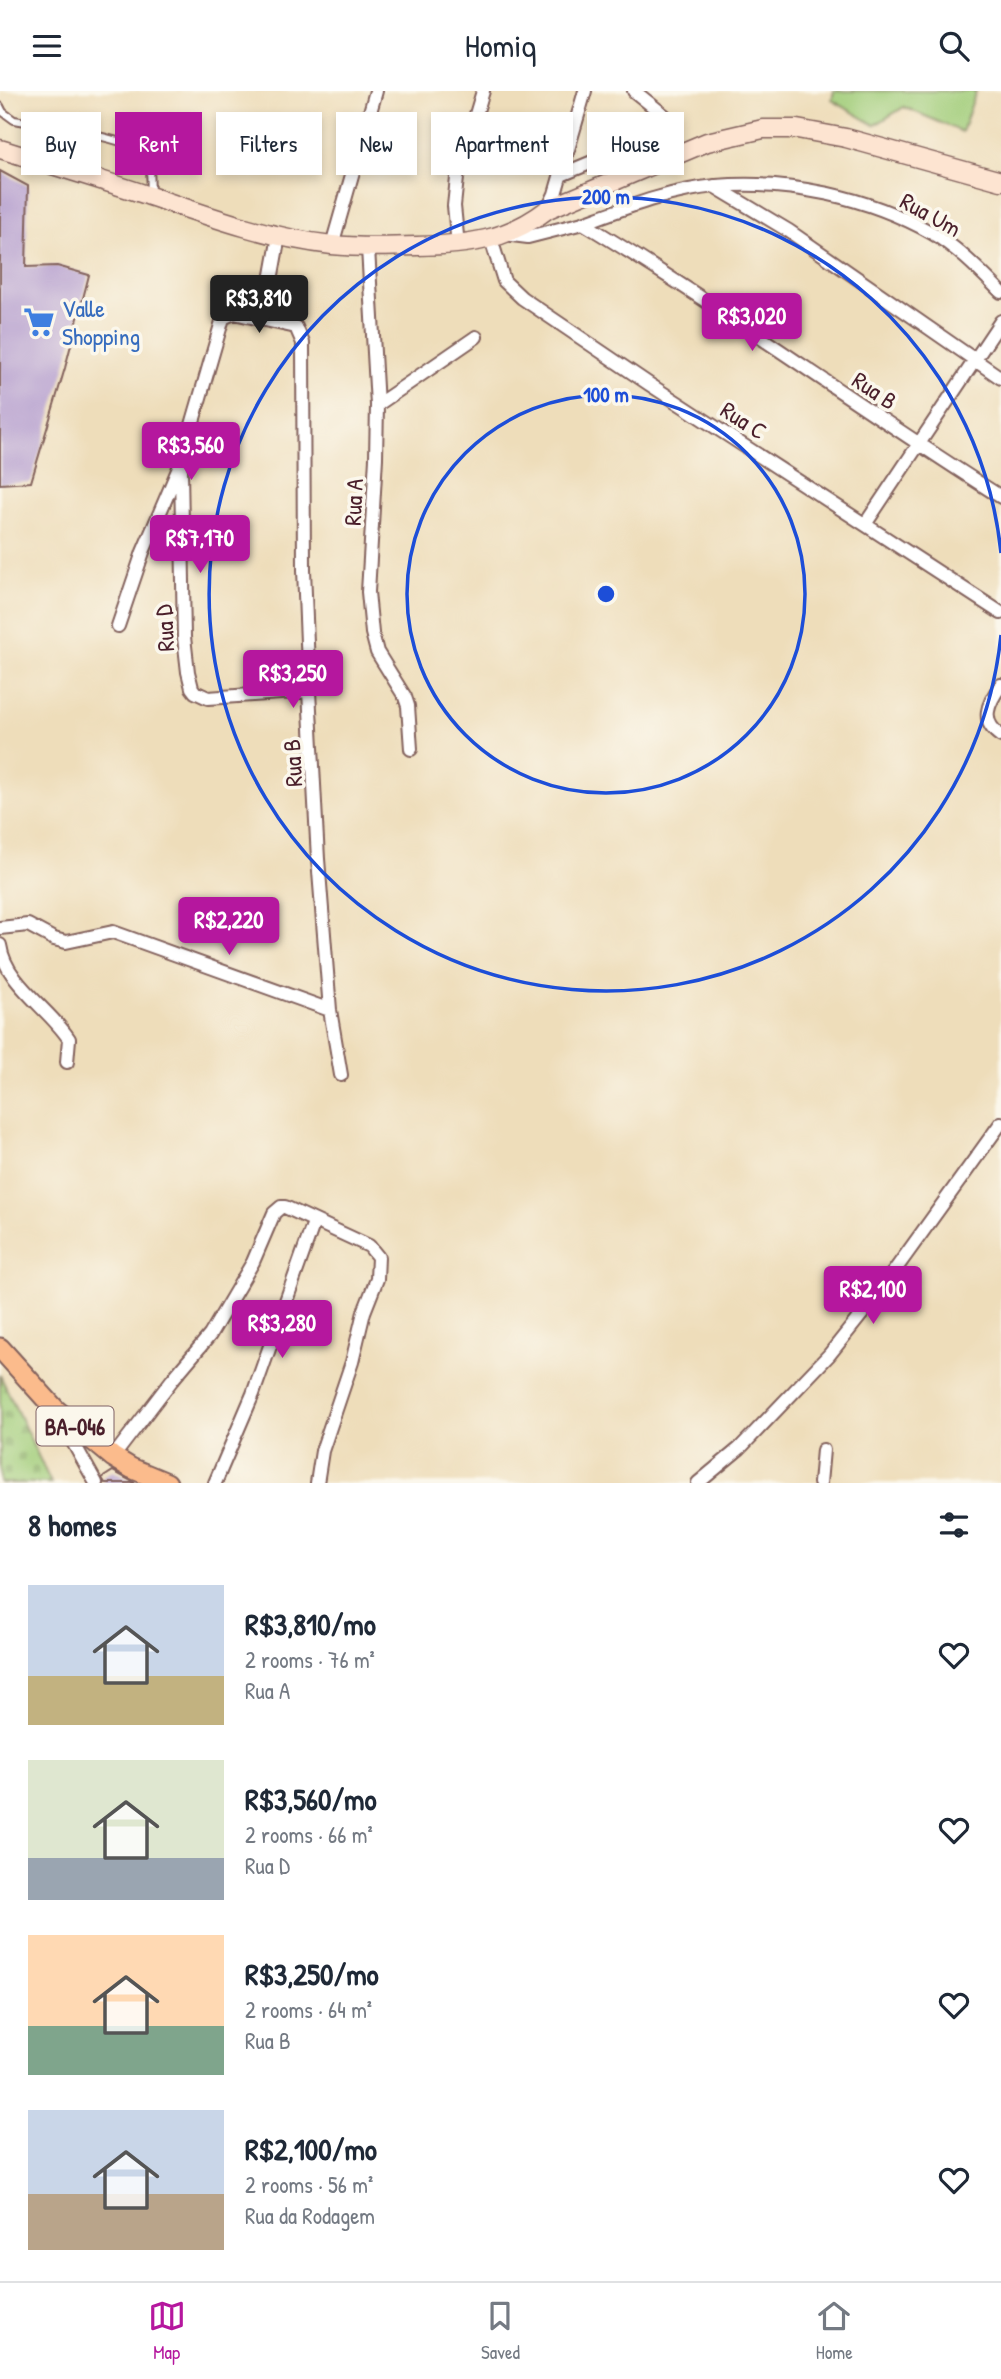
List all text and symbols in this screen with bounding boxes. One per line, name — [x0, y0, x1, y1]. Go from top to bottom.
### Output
text: Homiq — [465, 24, 536, 67]
icon: menu — [28, 27, 66, 65]
icon: search — [935, 27, 973, 65]
chip: Buy — [21, 112, 101, 175]
chip: Rent — [115, 112, 202, 175]
chip: Filters — [216, 112, 322, 175]
chip: New — [336, 112, 417, 175]
chip: Apartment — [431, 112, 573, 175]
chip: House — [587, 112, 684, 175]
text: 200 m — [582, 182, 630, 211]
street label: Rua Um — [895, 184, 967, 244]
pin: R$3,810 — [194, 275, 324, 335]
text: R$3,810 — [226, 282, 292, 313]
place label: Valle Shopping — [62, 292, 140, 352]
pin: R$3,020 — [687, 293, 817, 353]
text: R$3,020 — [718, 300, 786, 331]
supermarket icon: Valle Shopping — [22, 305, 56, 339]
street label: Rua B — [846, 363, 904, 417]
text: 100 m — [583, 380, 629, 409]
street label: Rua C — [715, 393, 773, 447]
pin: R$3,560 — [126, 423, 256, 482]
text: R$3,560 — [158, 429, 224, 460]
street label: Rua A — [336, 477, 370, 526]
pin: R$7,170 — [135, 515, 265, 575]
text: R$7,170 — [166, 522, 234, 553]
centre of rings — [594, 582, 618, 606]
street label: Rua D — [147, 603, 181, 652]
pin: R$3,250 — [228, 651, 358, 710]
text: R$3,250 — [259, 657, 327, 688]
street label: Rua B — [275, 738, 309, 788]
pin: R$2,220 — [164, 897, 294, 957]
text: R$2,220 — [194, 904, 264, 935]
pin: R$2,100 — [808, 1267, 938, 1326]
text: R$2,100 — [840, 1273, 906, 1304]
pin: R$3,280 — [217, 1301, 347, 1360]
text: R$3,280 — [248, 1307, 316, 1338]
road number: BA-046 — [36, 1407, 114, 1445]
text: 8 homes — [28, 1505, 116, 1545]
icon: filters — [935, 1506, 973, 1544]
text: R$3,810/mo — [245, 1604, 376, 1644]
icon: home — [84, 1613, 168, 1697]
icon: heart — [935, 1636, 973, 1674]
text: 2 rooms · 76 m² — [245, 1644, 375, 1675]
text: Rua A — [245, 1675, 290, 1706]
text: R$3,560/mo — [245, 1779, 377, 1819]
icon: home — [84, 1788, 168, 1872]
icon: heart — [935, 1811, 973, 1849]
text: 2 rooms · 66 m² — [245, 1819, 373, 1850]
text: Rua D — [245, 1850, 290, 1881]
text: R$3,250/mo — [245, 1954, 379, 1994]
icon: home — [84, 1963, 168, 2047]
icon: heart — [935, 1986, 973, 2024]
text: 2 rooms · 64 m² — [245, 1994, 372, 2025]
text: Rua B — [245, 2025, 291, 2056]
text: R$2,100/mo — [245, 2129, 377, 2169]
icon: home — [84, 2138, 168, 2222]
icon: heart — [935, 2161, 973, 2199]
text: 2 rooms · 56 m² — [245, 2169, 373, 2200]
text: Rua da Rodagem — [245, 2200, 375, 2231]
tab: Map — [148, 2297, 186, 2365]
tab: Saved — [481, 2297, 520, 2365]
tab: Home — [815, 2297, 853, 2365]

